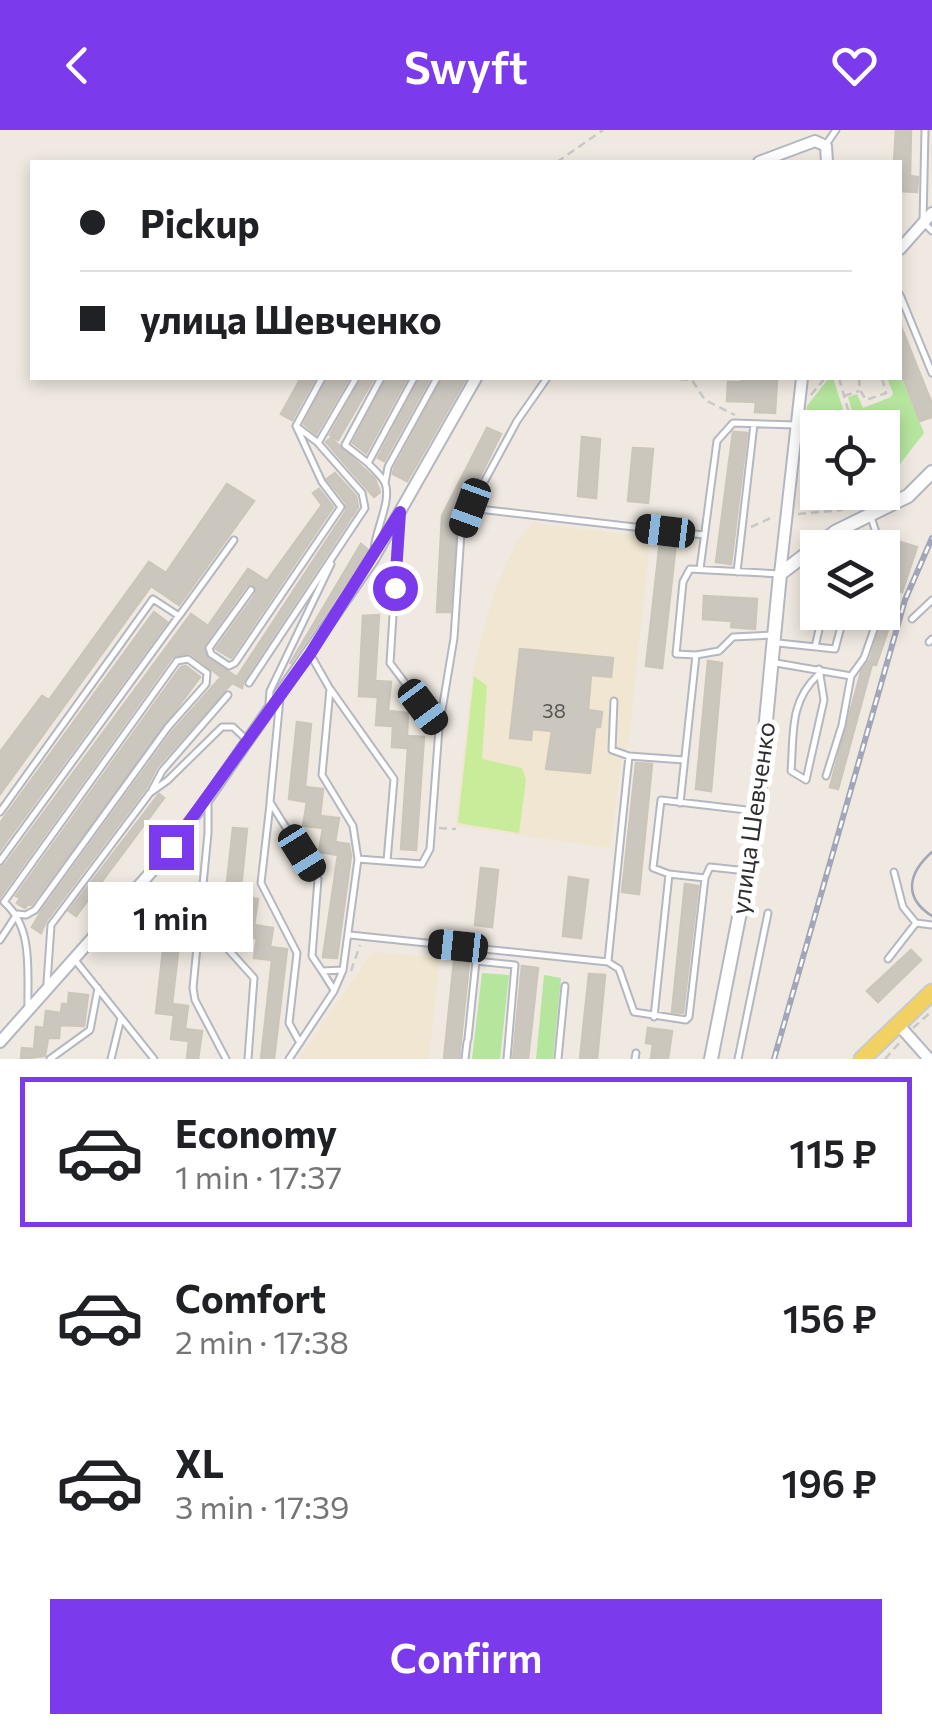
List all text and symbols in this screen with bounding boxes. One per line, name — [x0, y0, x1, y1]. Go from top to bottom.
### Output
icon: back — [50, 38, 105, 93]
text: Swyft — [404, 38, 528, 93]
icon: heart — [827, 38, 882, 93]
text: Pickup — [140, 199, 260, 246]
text: улица Шевченко — [140, 295, 442, 342]
map controls — [800, 410, 900, 630]
button: locate — [800, 410, 900, 510]
car — [446, 475, 494, 541]
car — [633, 512, 697, 550]
button: layers — [800, 530, 900, 630]
route start — [373, 566, 418, 611]
car — [393, 674, 453, 740]
house number: 38 — [542, 698, 566, 722]
street label: улица Шевченко — [724, 720, 780, 916]
car — [273, 820, 331, 886]
route end — [149, 825, 194, 870]
callout: 1 min — [89, 882, 254, 952]
text: 1 min — [133, 897, 208, 937]
car — [427, 928, 489, 964]
icon: car — [55, 1107, 145, 1197]
text: Economy — [175, 1109, 337, 1156]
text: 115 ₽ — [789, 1129, 877, 1176]
text: 1 min · 17:37 — [175, 1156, 342, 1196]
icon: car — [55, 1272, 145, 1362]
text: Comfort — [175, 1274, 326, 1321]
text: 156 ₽ — [783, 1294, 877, 1341]
text: 2 min · 17:38 — [175, 1321, 349, 1361]
icon: car — [55, 1437, 145, 1527]
text: XL — [175, 1439, 224, 1486]
text: 196 ₽ — [782, 1459, 877, 1506]
text: 3 min · 17:39 — [175, 1486, 349, 1526]
button: Confirm — [50, 1599, 882, 1714]

